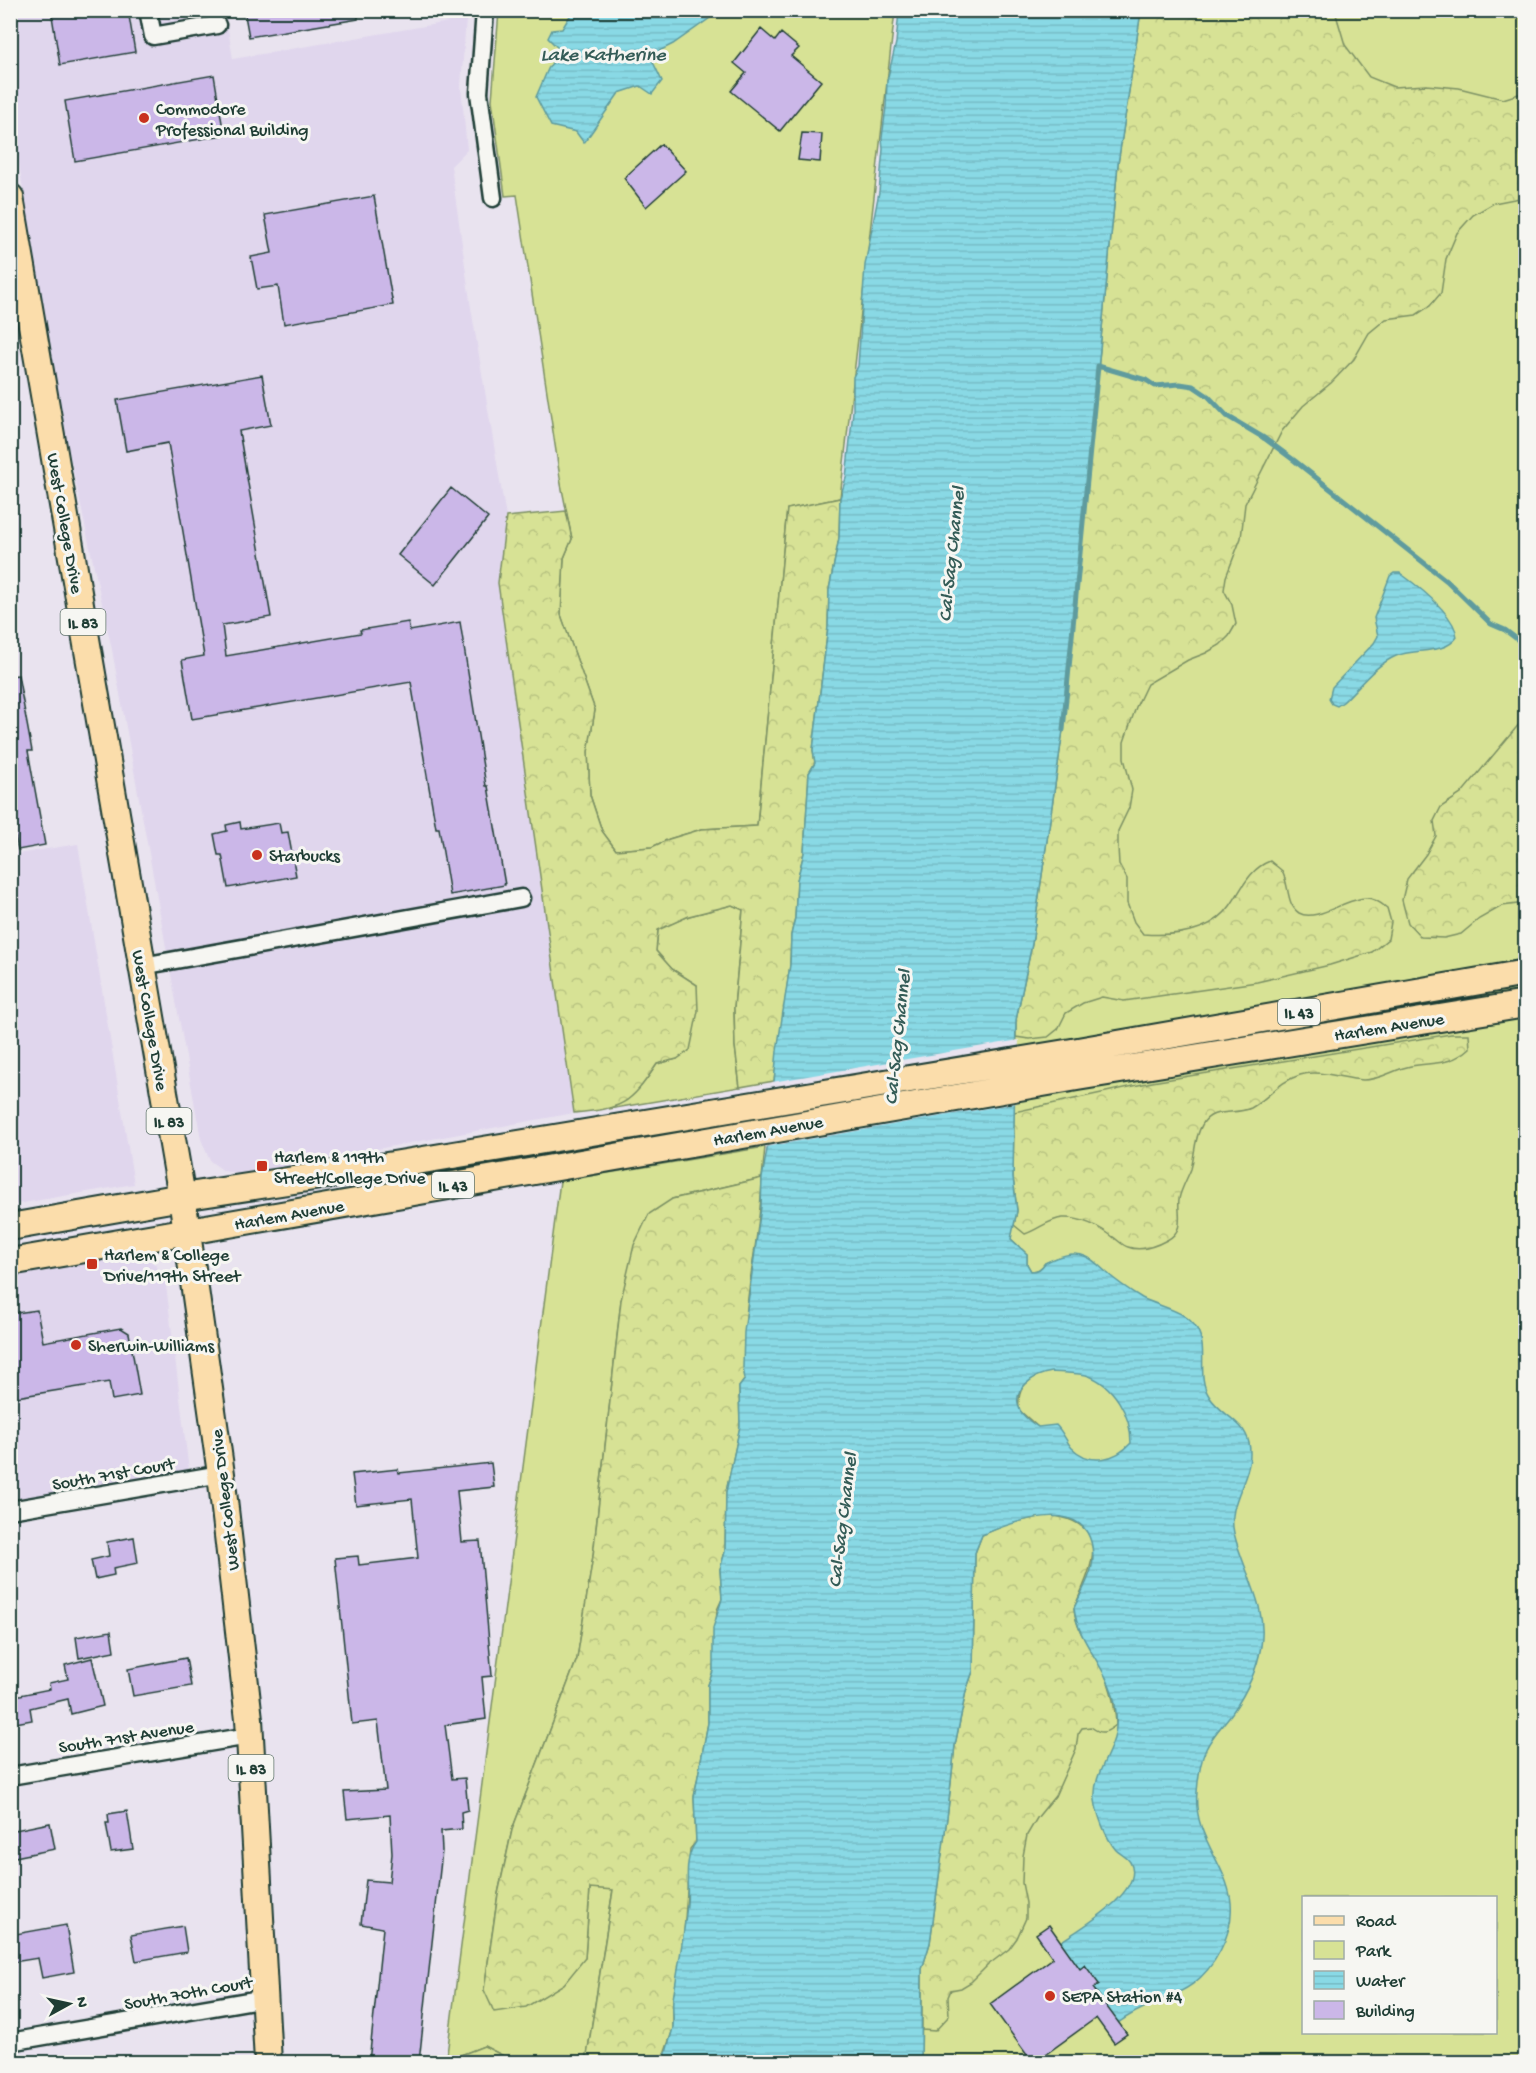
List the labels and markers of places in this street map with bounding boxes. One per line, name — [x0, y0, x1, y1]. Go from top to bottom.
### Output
place label: Commodore Professional Building — [155, 100, 308, 142]
marker: Commodore Professional Building — [137, 111, 151, 125]
place label: Starbucks — [269, 847, 341, 868]
marker: Starbucks — [250, 848, 264, 862]
place label: Harlem & 119th Street/College Drive — [274, 1148, 426, 1190]
marker: Harlem & 119th Street/College Drive — [255, 1159, 269, 1173]
place label: Harlem & College Drive/119th Street — [103, 1246, 242, 1288]
marker: Harlem & College Drive/119th Street — [85, 1257, 99, 1271]
place label: Sherwin-Williams — [88, 1337, 216, 1358]
marker: Sherwin-Williams — [69, 1338, 83, 1352]
place label: SEPA Station #4 — [1062, 1988, 1183, 2009]
marker: SEPA Station #4 — [1043, 1989, 1057, 2003]

